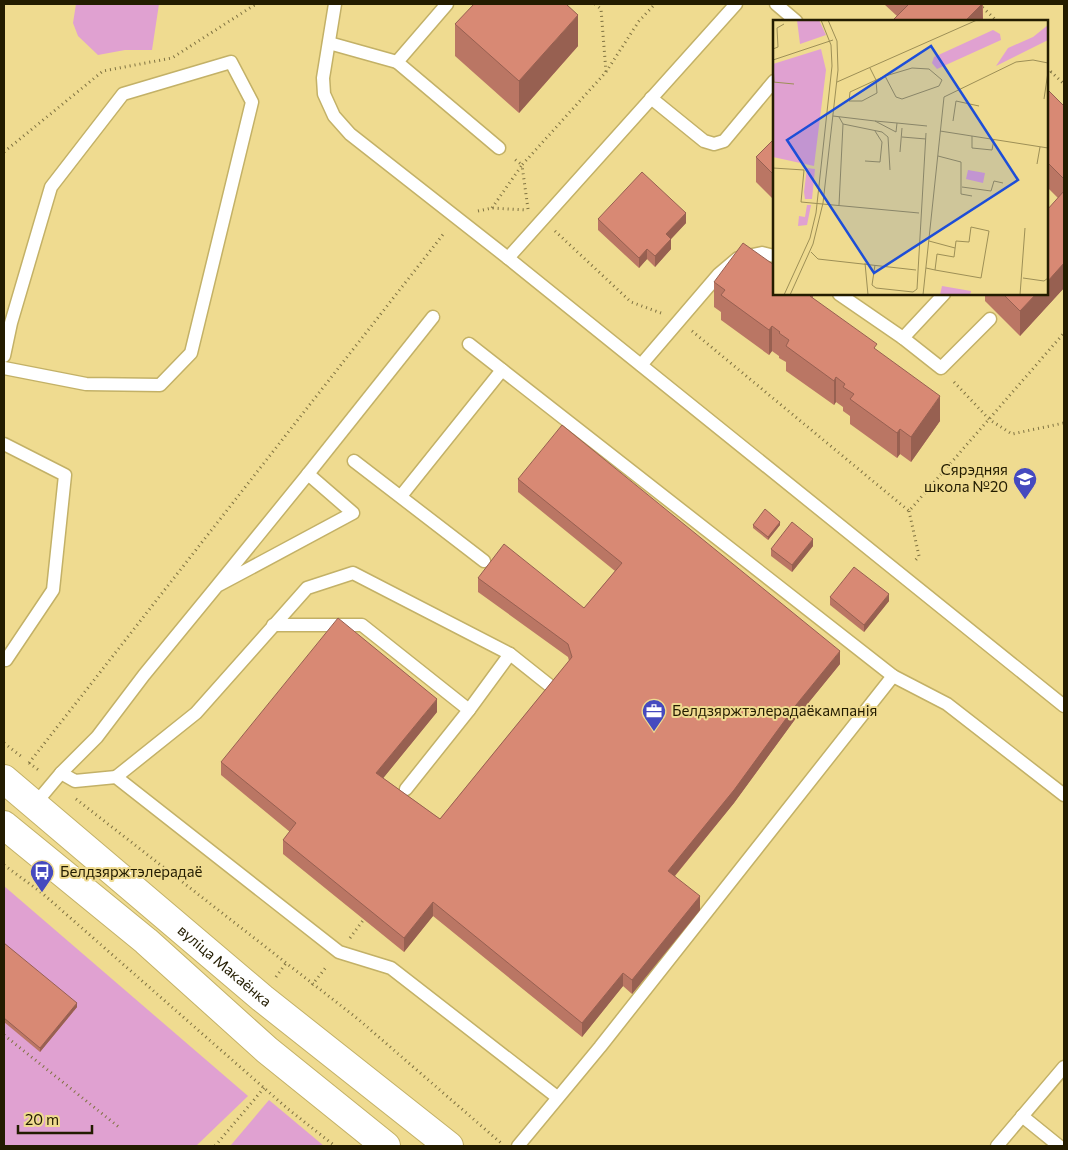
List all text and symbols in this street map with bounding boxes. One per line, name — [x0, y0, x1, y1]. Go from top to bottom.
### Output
inset map — [773, 20, 1048, 295]
place label: Сярэдняя школа №20 — [924, 460, 1008, 495]
school or university icon: Сярэдняя школа №20 — [1012, 466, 1038, 500]
office icon: Белдзяржтэлерадаёкампанія — [641, 698, 667, 732]
place label: Белдзяржтэлерадаёкампанія — [672, 701, 877, 719]
bus stop icon: Белдзяржтэлерадаё — [29, 859, 55, 893]
place label: Белдзяржтэлерадаё — [60, 862, 202, 880]
street label: вуліца Макаёнка — [174, 920, 275, 1010]
scale bar — [18, 1102, 91, 1134]
text: 20 m — [25, 1110, 59, 1128]

